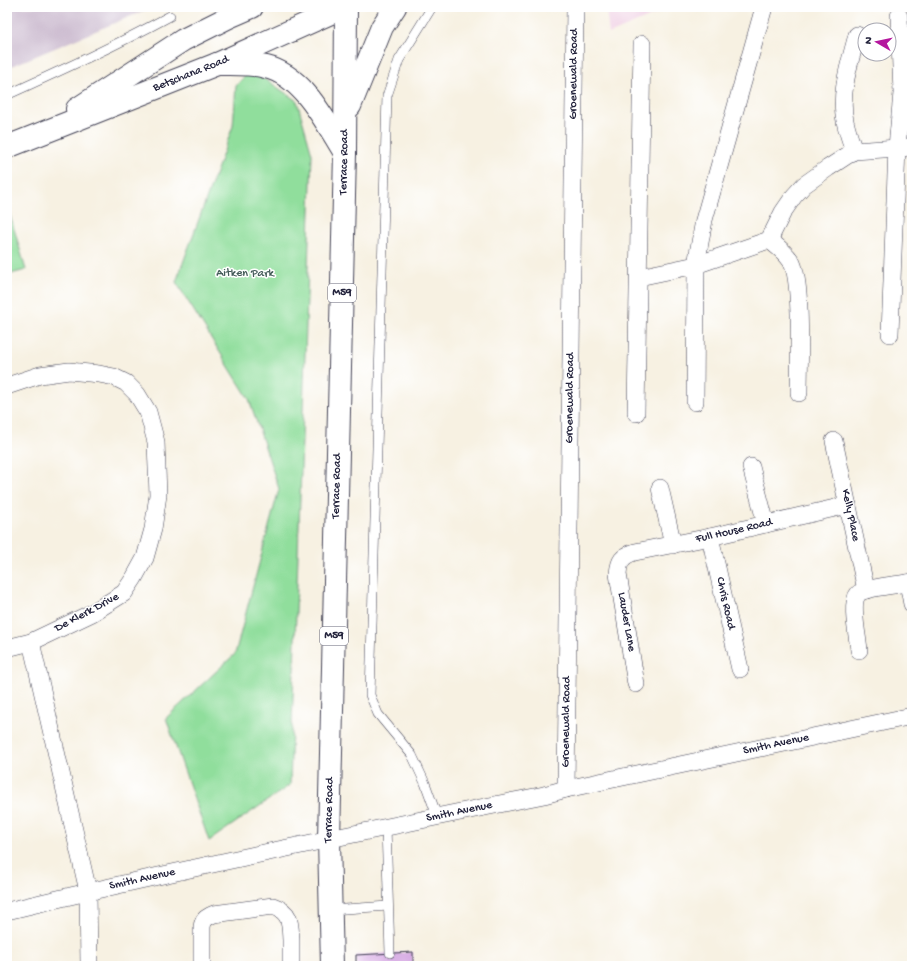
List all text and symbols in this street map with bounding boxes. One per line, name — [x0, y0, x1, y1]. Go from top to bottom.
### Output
north arrow — [857, 22, 897, 62]
street label: Groenewald Road — [567, 28, 582, 120]
text: N — [863, 36, 876, 45]
street label: Betschana Road — [150, 52, 232, 96]
street label: Terrace Road — [337, 129, 352, 196]
park label: Aitken Park — [216, 267, 275, 281]
road number: M59 — [328, 284, 356, 302]
street label: Groenewald Road — [563, 352, 578, 444]
street label: Terrace Road — [329, 452, 345, 520]
street label: Kelly Place — [838, 488, 863, 544]
street label: Full House Road — [693, 516, 775, 547]
street label: Chris Road — [712, 576, 738, 632]
street label: De Klerk Drive — [52, 590, 122, 636]
street label: Lauder Lane — [614, 591, 638, 654]
road number: M59 — [320, 627, 348, 645]
street label: Groenewald Road — [559, 675, 574, 768]
street label: Smith Avenue — [742, 731, 811, 758]
street label: Terrace Road — [322, 776, 337, 844]
street label: Smith Avenue — [425, 798, 494, 826]
street label: Smith Avenue — [108, 865, 177, 894]

